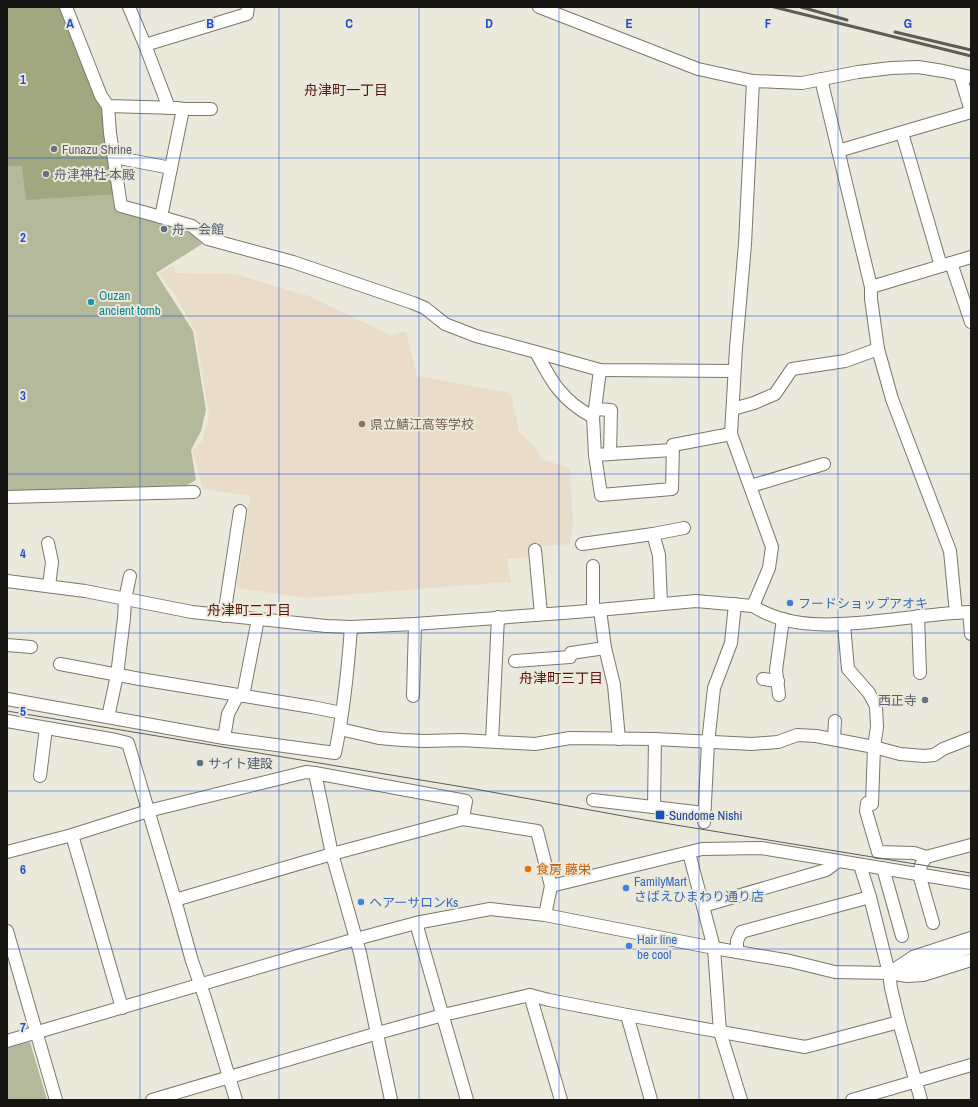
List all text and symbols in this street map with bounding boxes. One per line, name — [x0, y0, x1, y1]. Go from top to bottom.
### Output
text: A — [66, 15, 74, 32]
text: B — [206, 15, 214, 32]
text: C — [345, 15, 353, 32]
text: D — [485, 15, 493, 32]
text: E — [625, 15, 633, 32]
text: F — [765, 15, 772, 32]
text: G — [904, 15, 912, 32]
text: 1 — [20, 71, 26, 88]
district label: 舟津町一丁目 — [304, 81, 388, 99]
place label: Funazu Shrine — [62, 141, 132, 158]
marker: Funazu Shrine — [49, 144, 59, 154]
place label: 舟津神社 本殿 — [54, 166, 135, 183]
marker: 舟津神社 本殿 — [41, 169, 51, 179]
place label: 舟一会館 — [172, 221, 224, 238]
marker: 舟一会館 — [159, 224, 169, 234]
text: 2 — [20, 229, 26, 246]
place label: Ouzan ancient tomb — [99, 287, 161, 319]
marker: Ouzan ancient tomb — [86, 297, 96, 307]
text: 3 — [20, 387, 26, 404]
place label: 県立鯖江高等学校 — [370, 416, 474, 433]
marker: 県立鯖江高等学校 — [357, 419, 367, 429]
text: 4 — [20, 545, 26, 562]
place label: フードショップアオキ — [798, 595, 928, 612]
marker: フードショップアオキ — [785, 598, 795, 608]
district label: 舟津町二丁目 — [207, 601, 291, 619]
district label: 舟津町三丁目 — [519, 669, 603, 687]
place label: 西正寺 — [878, 692, 917, 709]
marker: 西正寺 — [920, 695, 930, 705]
text: 5 — [20, 703, 26, 720]
place label: サイト建設 — [208, 755, 273, 772]
marker: サイト建設 — [195, 758, 205, 768]
place label: Sundome Nishi — [669, 807, 743, 824]
marker: Sundome Nishi — [654, 809, 666, 821]
text: 6 — [20, 861, 26, 878]
place label: 食房 藤栄 — [536, 861, 591, 878]
marker: 食房 藤栄 — [523, 864, 533, 874]
place label: FamilyMart さばえひまわり通り店 — [634, 873, 764, 905]
marker: FamilyMart さばえひまわり通り店 — [621, 883, 631, 893]
place label: ヘアーサロンKs — [369, 894, 458, 911]
marker: ヘアーサロンKs — [356, 897, 366, 907]
place label: Hair line be cool — [637, 931, 677, 963]
marker: Hair line be cool — [624, 941, 634, 951]
text: 7 — [20, 1019, 26, 1036]

